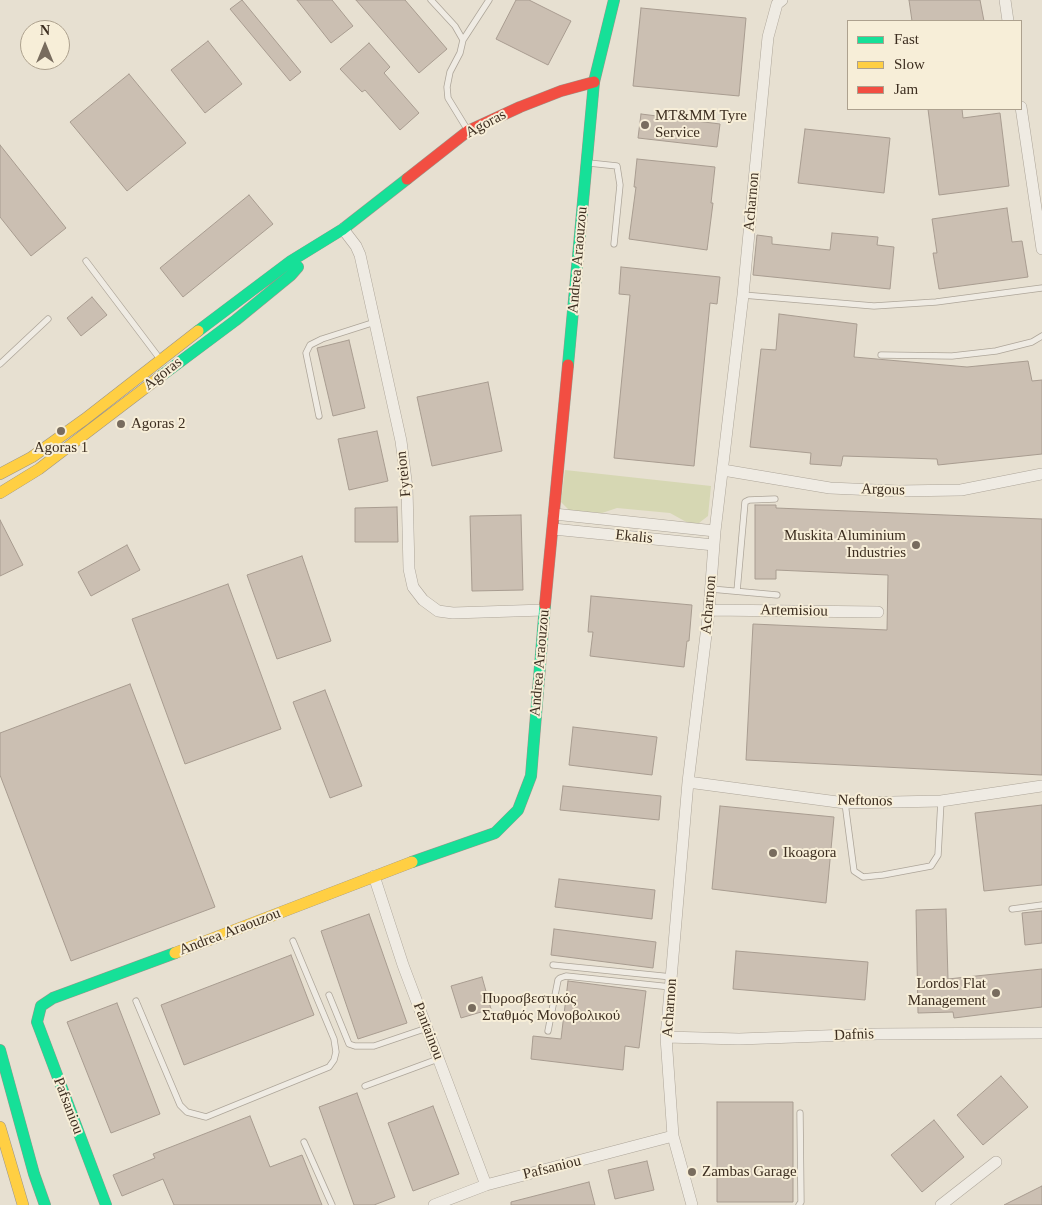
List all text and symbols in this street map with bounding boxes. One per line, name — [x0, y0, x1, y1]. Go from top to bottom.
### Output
north arrow — [20, 20, 70, 70]
legend — [847, 20, 1022, 110]
text: N — [40, 23, 50, 38]
text: Fast — [894, 31, 919, 47]
text: Slow — [894, 56, 925, 72]
text: Jam — [894, 81, 918, 97]
street label: Agoras — [463, 106, 509, 142]
place label: MT&MM Tyre Service — [655, 107, 747, 142]
marker: MT&MM Tyre Service — [639, 119, 651, 131]
street label: Acharnon — [740, 172, 764, 232]
street label: Andrea Araouzou — [564, 206, 592, 314]
street label: Agoras — [140, 354, 186, 394]
place label: Agoras 2 — [131, 415, 186, 433]
marker: Agoras 2 — [115, 418, 127, 430]
marker: Agoras 1 — [55, 425, 67, 437]
place label: Agoras 1 — [34, 439, 88, 457]
street label: Fyteion — [393, 450, 415, 498]
street label: Argous — [861, 480, 905, 500]
street label: Ekalis — [614, 526, 654, 548]
place label: Muskita Aluminium Industries — [784, 527, 906, 562]
marker: Muskita Aluminium Industries — [910, 539, 922, 551]
street label: Acharnon — [697, 575, 721, 635]
street label: Artemisiou — [760, 601, 828, 621]
street label: Andrea Araouzou — [526, 609, 554, 717]
street label: Neftonos — [837, 792, 893, 810]
place label: Ikoagora — [783, 844, 836, 862]
marker: Ikoagora — [767, 847, 779, 859]
street label: Andrea Araouzou — [177, 904, 283, 960]
place label: Lordos Flat Management — [908, 975, 986, 1010]
street label: Acharnon — [659, 978, 681, 1038]
marker: Lordos Flat Management — [990, 987, 1002, 999]
place label: Πυροσβεστικός Σταθμός Μονοβολικού — [482, 990, 620, 1025]
street label: Pantainou — [409, 1000, 447, 1062]
marker: Πυροσβεστικός Σταθμός Μονοβολικού — [466, 1002, 478, 1014]
street label: Dafnis — [834, 1025, 874, 1045]
street label: Pafsaniou — [49, 1075, 87, 1137]
street label: Pafsaniou — [521, 1152, 583, 1184]
place label: Zambas Garage — [702, 1163, 797, 1181]
marker: Zambas Garage — [686, 1166, 698, 1178]

